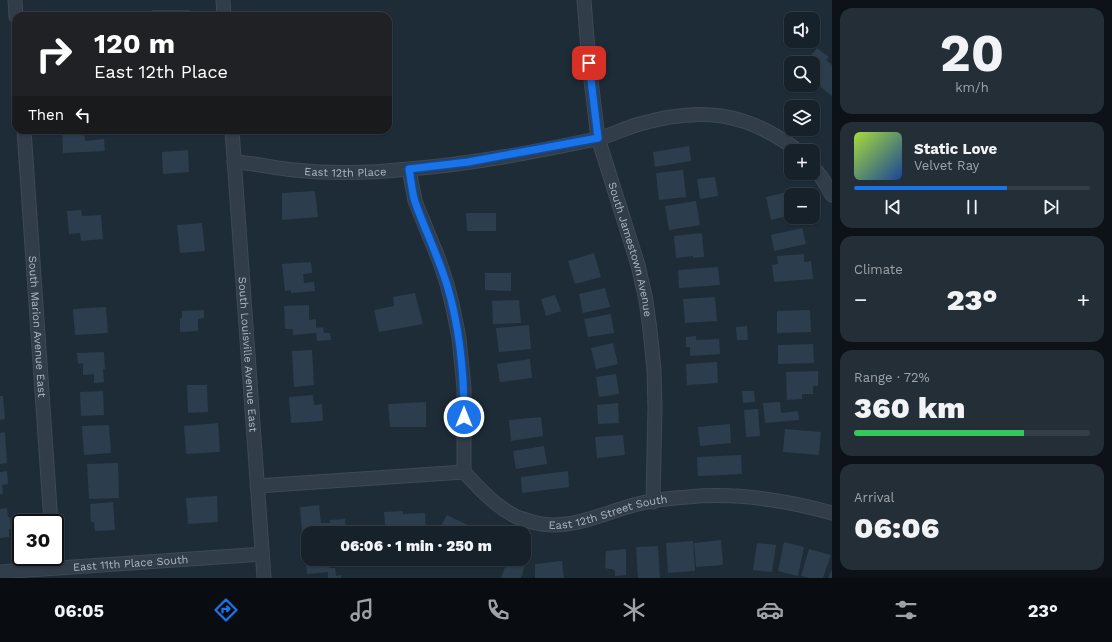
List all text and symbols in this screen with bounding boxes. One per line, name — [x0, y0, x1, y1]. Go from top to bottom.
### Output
map controls — [784, 12, 820, 224]
button: sound — [784, 12, 820, 48]
text: 20 — [940, 23, 1004, 84]
text: 120 m — [94, 27, 175, 60]
icon: right — [28, 28, 80, 80]
pin — [572, 46, 606, 80]
icon: arrive — [578, 52, 600, 74]
button: search — [784, 56, 820, 92]
text: East 12th Place — [94, 61, 228, 82]
text: km/h — [955, 80, 989, 95]
button: layers — [784, 100, 820, 136]
icon: left — [72, 104, 94, 126]
text: Then — [28, 106, 64, 124]
text: Static Love — [914, 140, 997, 158]
button: + — [784, 144, 820, 180]
text: Velvet Ray — [914, 158, 979, 173]
street label: East 12th Place — [304, 165, 387, 180]
street label: South Jamestown Avenue — [605, 180, 654, 318]
button: − — [784, 188, 820, 224]
icon: previous — [882, 196, 904, 218]
icon: pause — [961, 196, 983, 218]
icon: next — [1040, 196, 1062, 218]
street label: South Marion Avenue East — [26, 255, 48, 398]
text: Climate — [854, 262, 903, 277]
street label: South Louisville Avenue East — [236, 276, 260, 433]
text: 23° — [946, 282, 998, 317]
text: − — [854, 287, 867, 312]
text: + — [1077, 287, 1090, 312]
text: Range · 72% — [854, 370, 930, 385]
text: 360 km — [854, 390, 965, 425]
position arrow — [443, 396, 485, 438]
text: Arrival — [854, 490, 895, 505]
street label: East 12th Street South — [548, 493, 668, 532]
text: 06:06 — [854, 510, 939, 545]
speed limit sign: 30 — [12, 514, 64, 566]
text: 06:06 · 1 min · 250 m — [340, 537, 492, 555]
street label: East 11th Place South — [73, 553, 189, 574]
icon: directions — [212, 596, 240, 624]
icon: music — [348, 596, 376, 624]
icon: phone — [484, 596, 512, 624]
icon: climate — [620, 596, 648, 624]
icon: car — [756, 596, 784, 624]
icon: filters — [892, 596, 920, 624]
text: 06:05 — [54, 600, 104, 621]
text: 23° — [1028, 600, 1058, 621]

